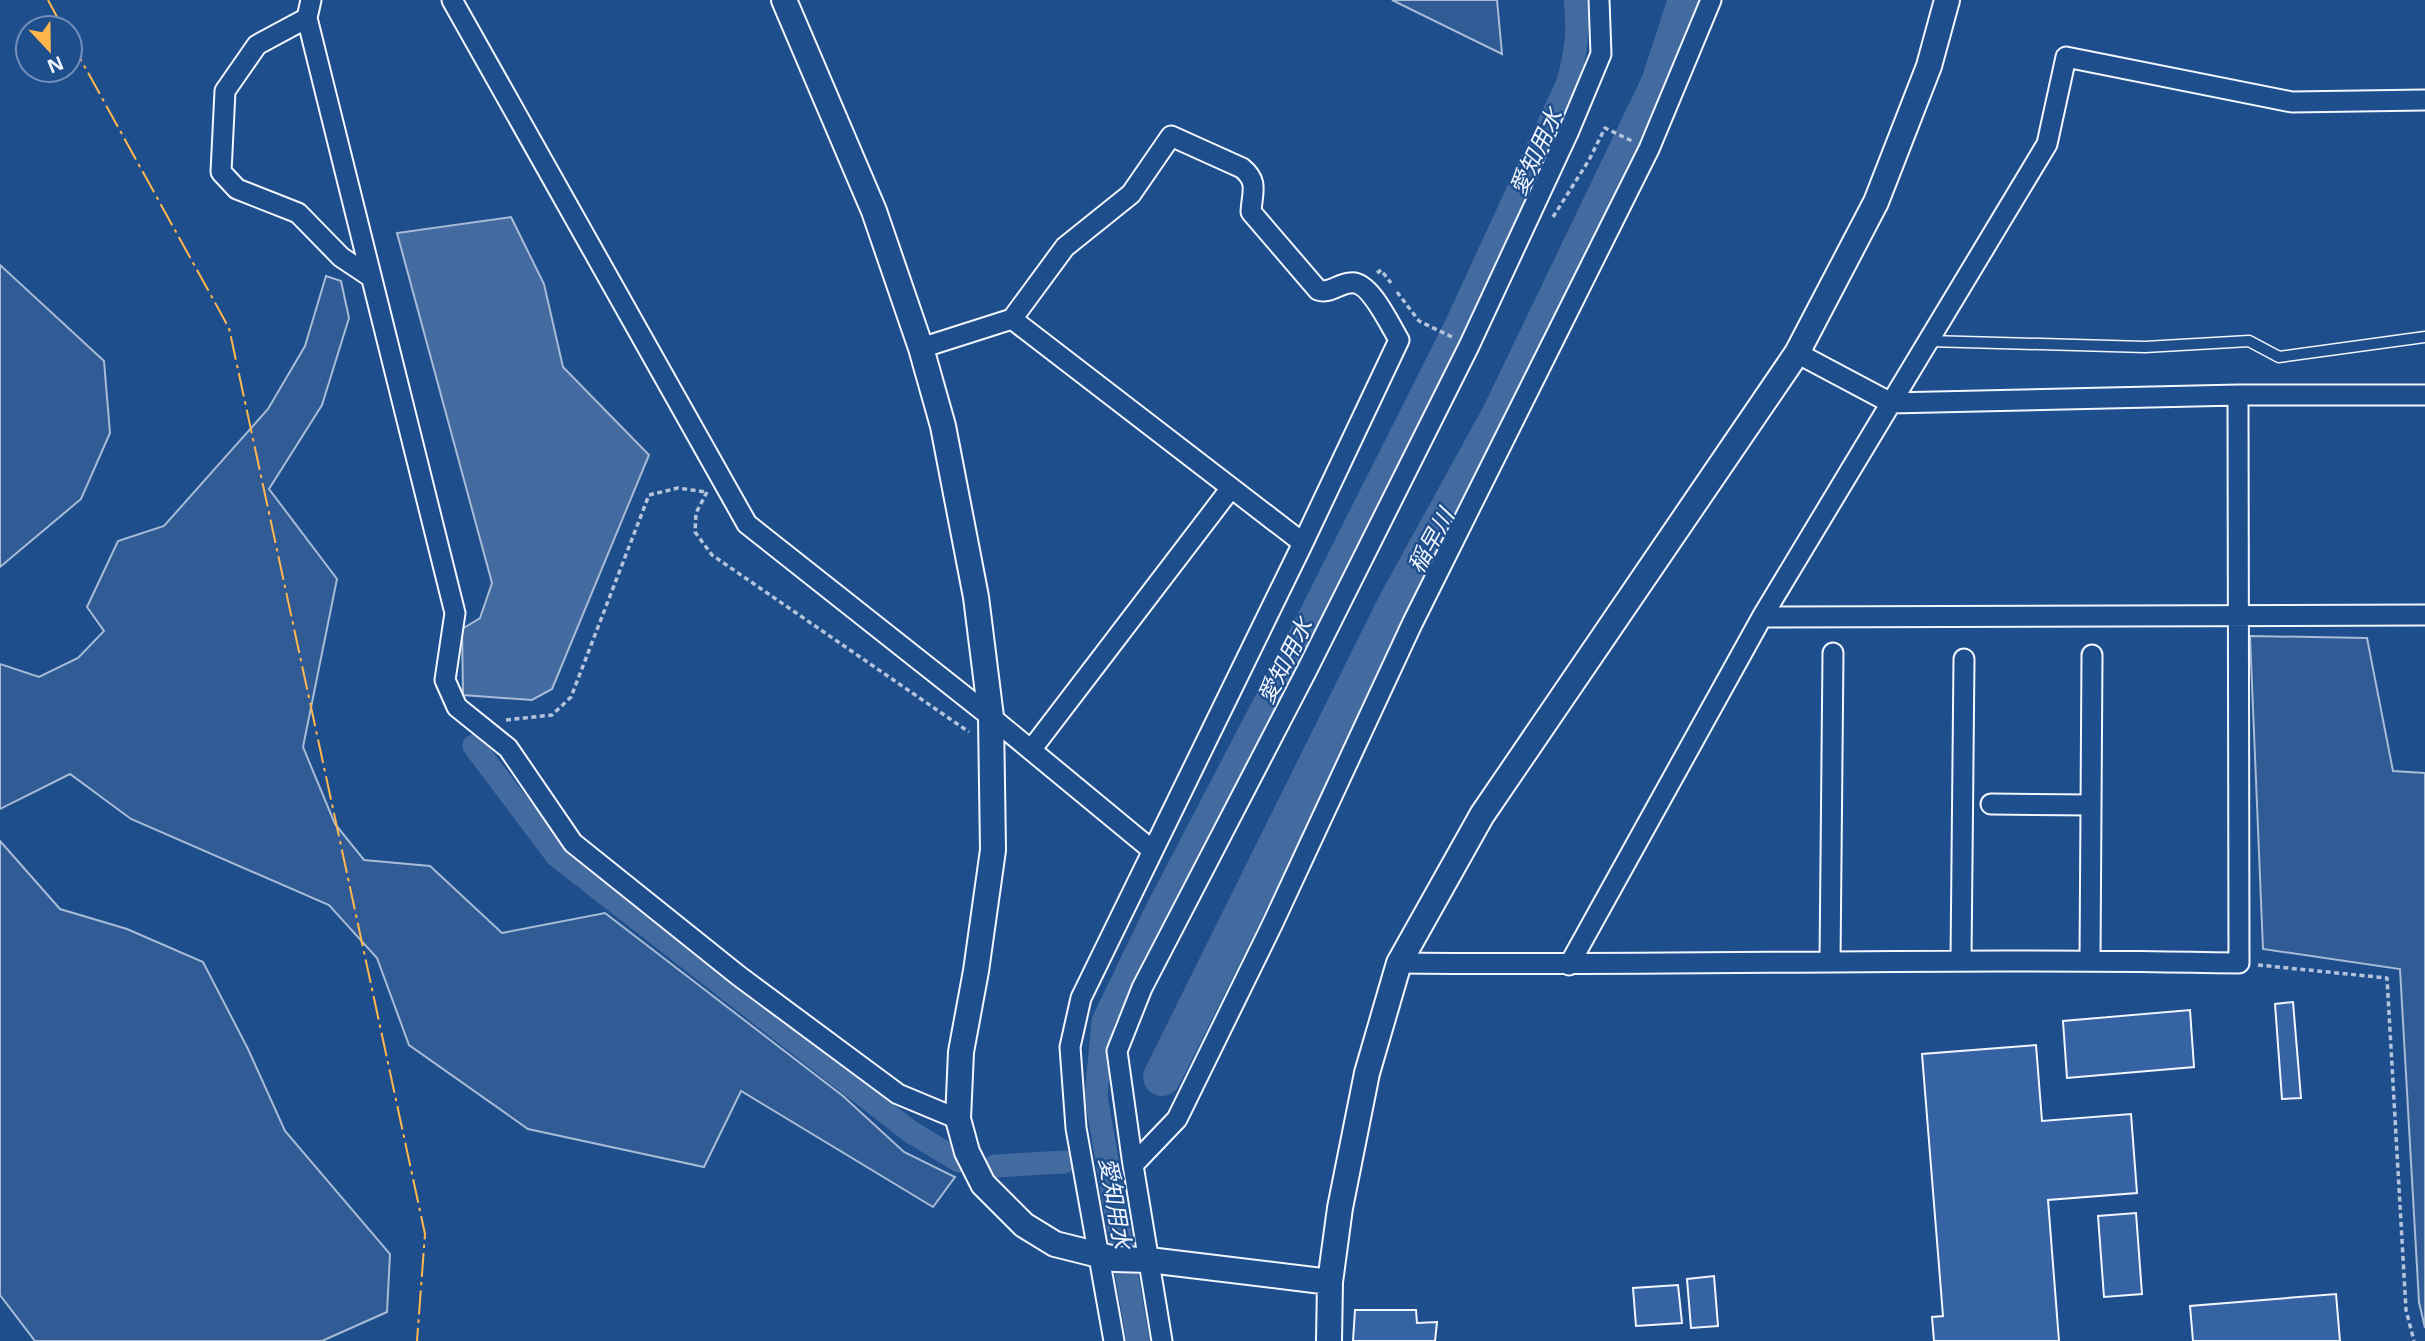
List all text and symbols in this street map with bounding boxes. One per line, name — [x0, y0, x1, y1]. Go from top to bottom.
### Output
north arrow — [14, 14, 84, 84]
text: N — [43, 50, 67, 80]
water label: 愛知用水 — [1501, 100, 1570, 200]
water label: 稲早川 — [1399, 500, 1462, 578]
water label: 愛知用水 — [1249, 610, 1321, 709]
water label: 愛知用水 — [1092, 1155, 1140, 1254]

